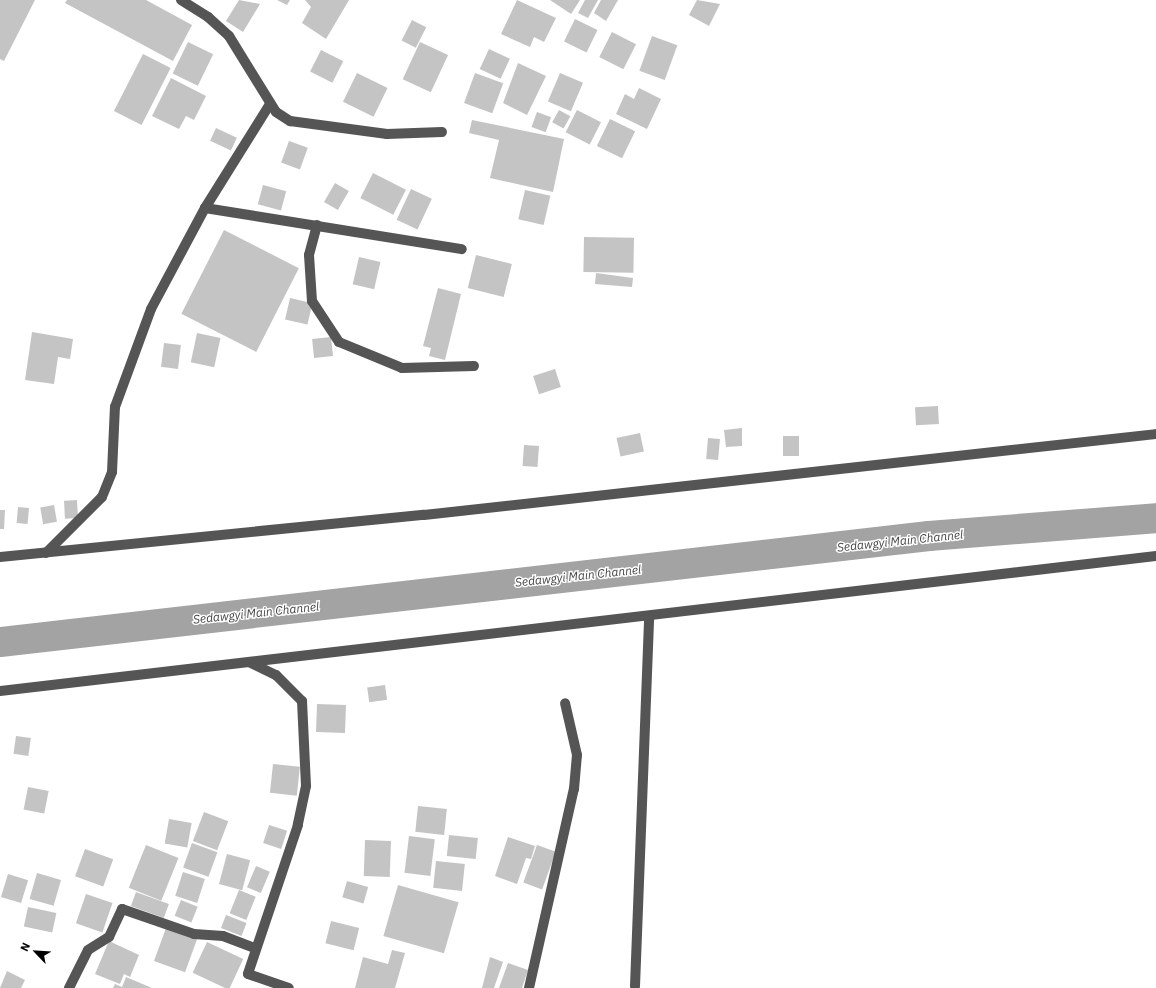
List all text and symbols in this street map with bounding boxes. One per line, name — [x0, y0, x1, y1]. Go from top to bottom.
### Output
water label: Sedawgyi Main Channel — [836, 527, 964, 555]
water label: Sedawgyi Main Channel — [514, 562, 642, 590]
water label: Sedawgyi Main Channel — [192, 599, 320, 627]
north arrow — [16, 932, 56, 972]
text: N — [17, 940, 33, 953]

